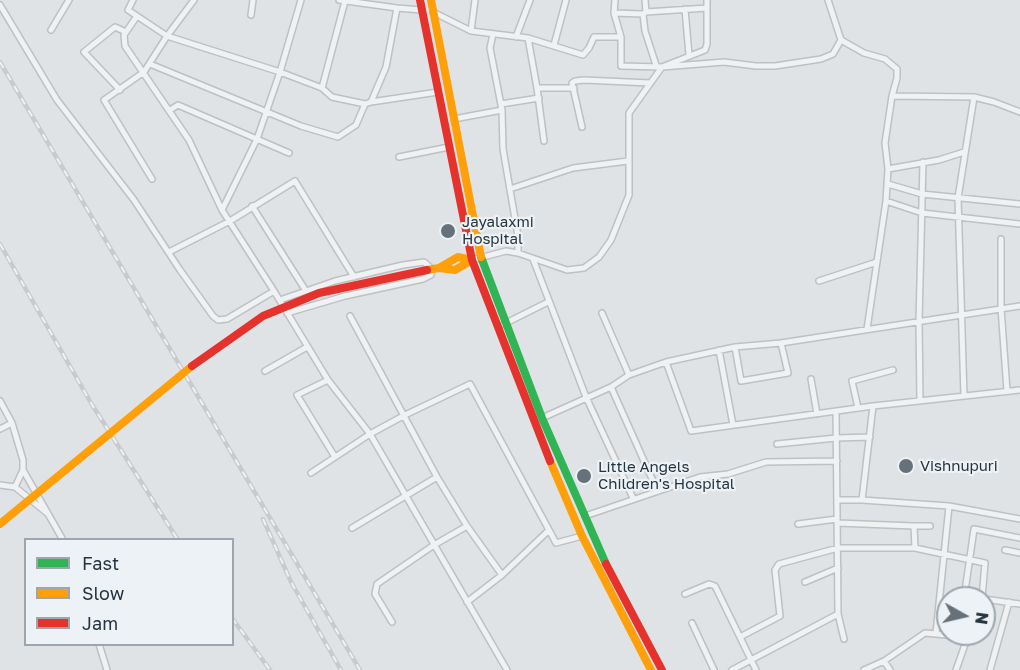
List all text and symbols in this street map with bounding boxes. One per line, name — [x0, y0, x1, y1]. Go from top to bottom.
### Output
place label: Jayalaxmi Hospital — [462, 213, 534, 248]
marker: Jayalaxmi Hospital — [439, 222, 457, 240]
marker: Vishnupuri — [897, 457, 915, 475]
place label: Vishnupuri — [920, 457, 998, 475]
place label: Little Angels Children's Hospital — [598, 458, 735, 493]
marker: Little Angels Children's Hospital — [575, 467, 593, 485]
legend — [24, 538, 234, 646]
text: Fast — [82, 552, 119, 574]
text: Slow — [82, 582, 124, 604]
north arrow — [936, 586, 996, 646]
text: N — [971, 611, 993, 626]
text: Jam — [82, 612, 118, 634]

